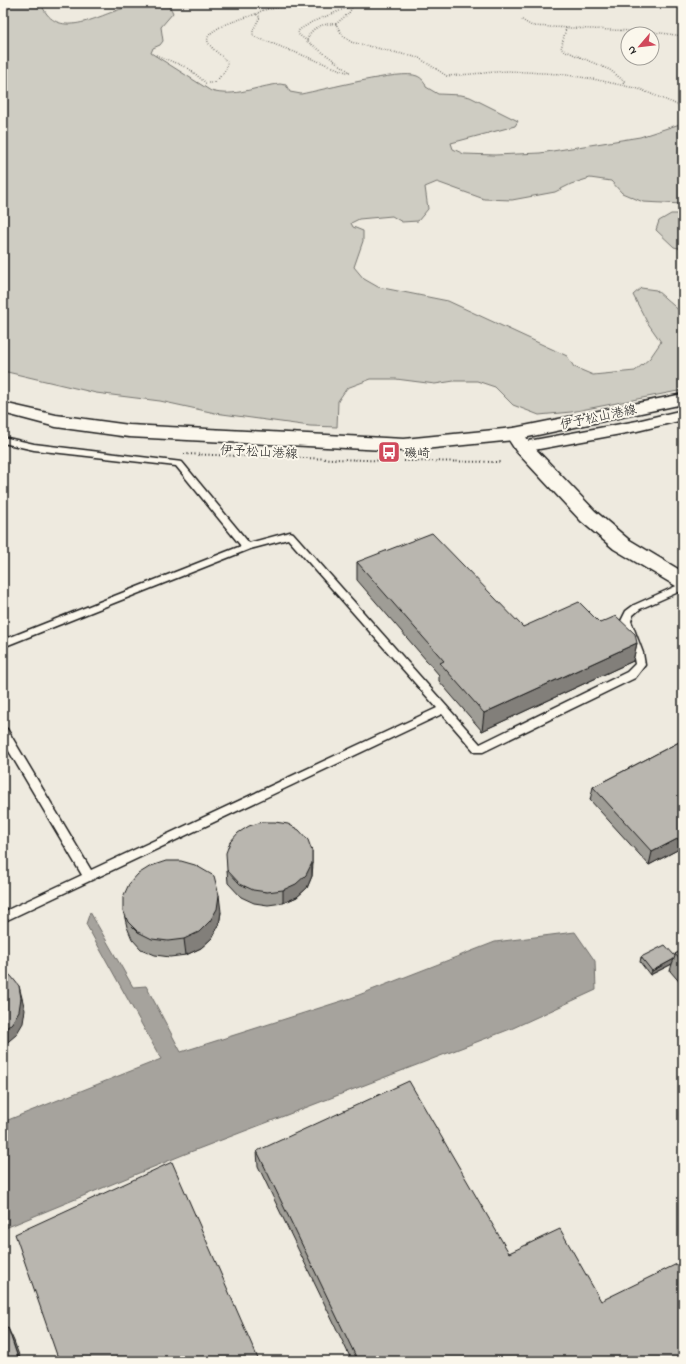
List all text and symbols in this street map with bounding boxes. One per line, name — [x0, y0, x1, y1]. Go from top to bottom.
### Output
north arrow — [620, 26, 660, 66]
text: N — [623, 43, 641, 57]
street label: 伊予松山港線 — [558, 400, 639, 435]
bus stop icon: 磯崎 — [376, 439, 402, 465]
street label: 伊予松山港線 — [219, 441, 299, 464]
place label: 磯崎 — [404, 444, 430, 463]

